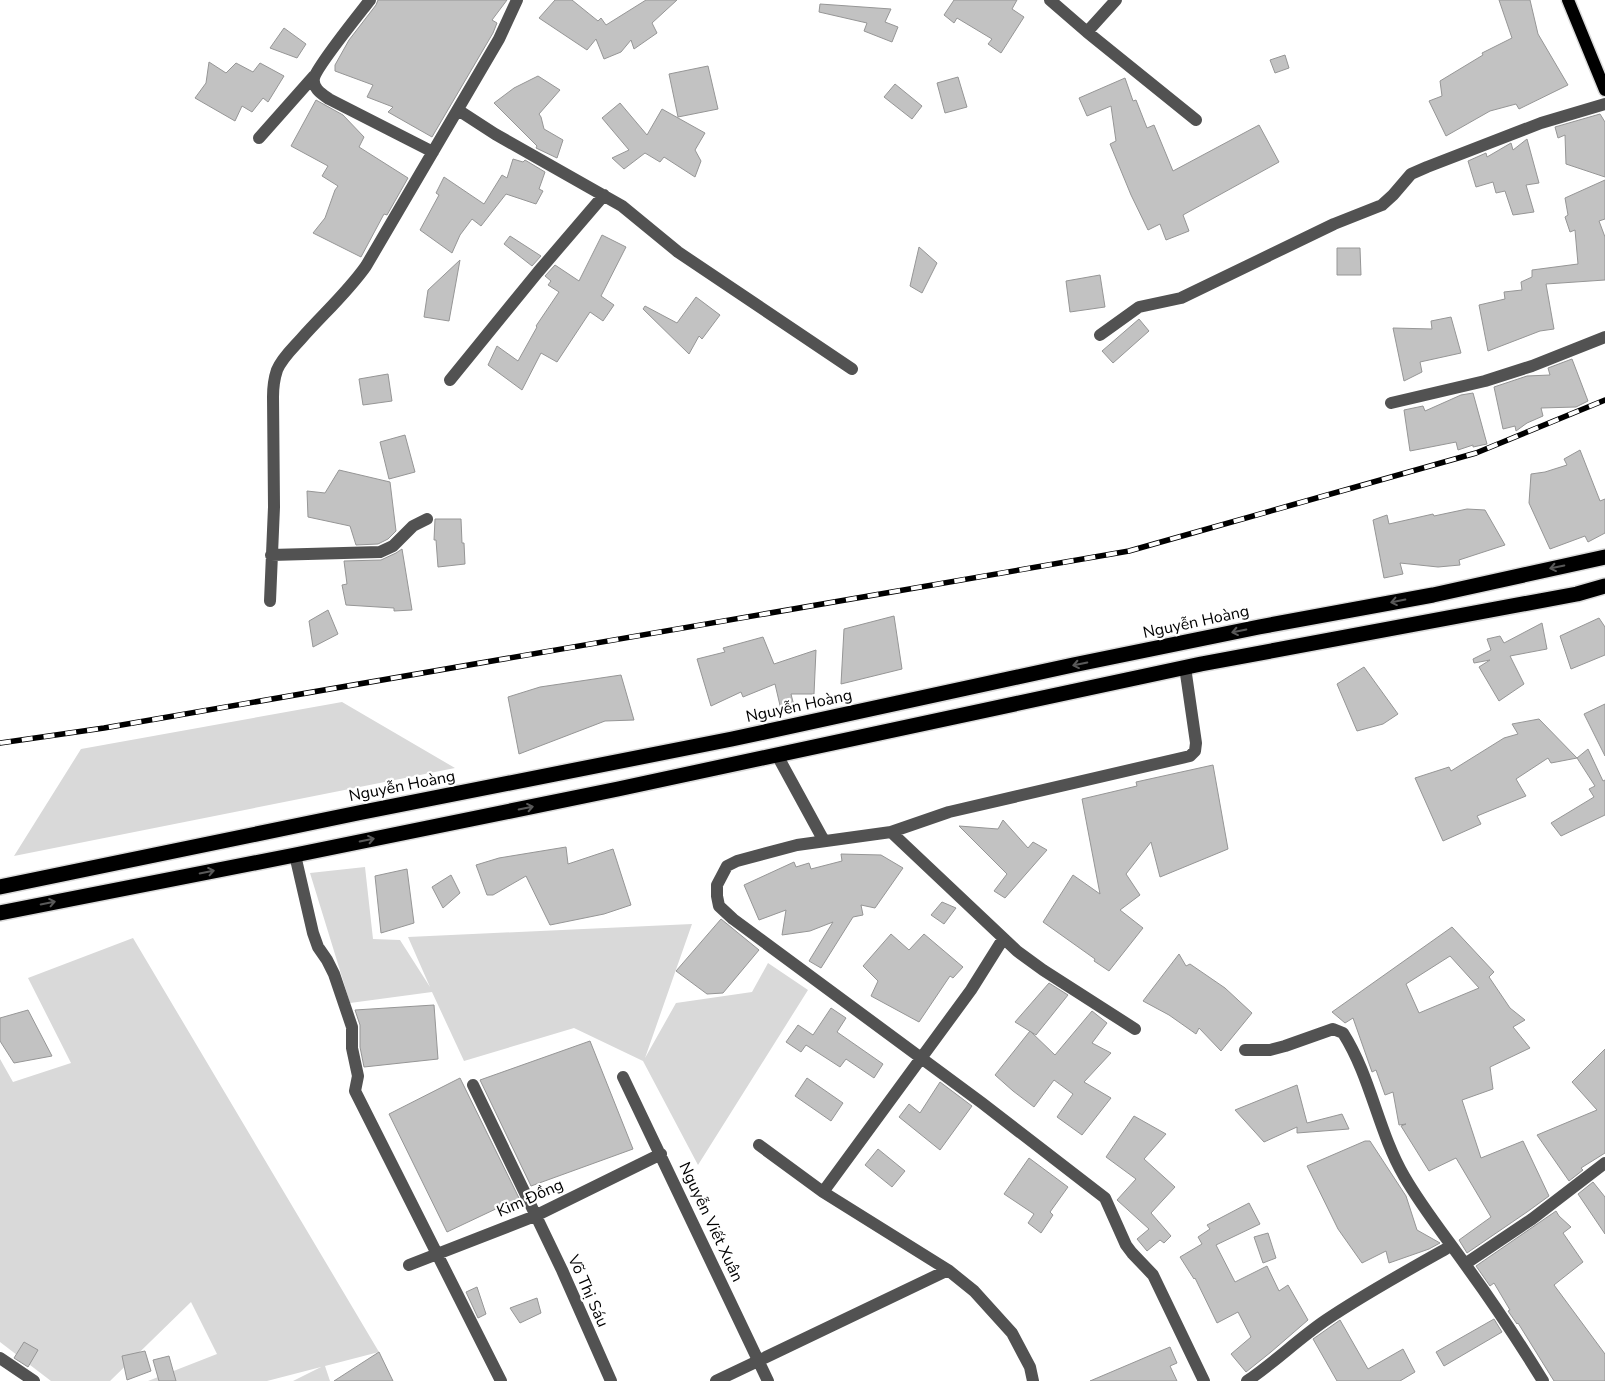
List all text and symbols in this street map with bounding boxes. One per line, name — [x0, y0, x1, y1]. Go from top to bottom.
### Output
one-way arrow — [1550, 563, 1566, 572]
one-way arrow — [1391, 597, 1407, 606]
street label: Nguyễn Hoàng — [1141, 600, 1251, 644]
one-way arrow — [1231, 627, 1247, 636]
one-way arrow — [1072, 660, 1088, 669]
street label: Nguyễn Hoàng — [744, 684, 854, 728]
street label: Nguyễn Hoàng — [347, 765, 457, 807]
one-way arrow — [517, 802, 533, 812]
one-way arrow — [358, 835, 374, 844]
one-way arrow — [199, 867, 215, 876]
one-way arrow — [39, 897, 55, 907]
street label: Nguyễn Viết Xuân — [674, 1158, 748, 1286]
street label: Kim Đồng — [493, 1174, 567, 1222]
street label: Võ Thị Sáu — [562, 1250, 614, 1331]

